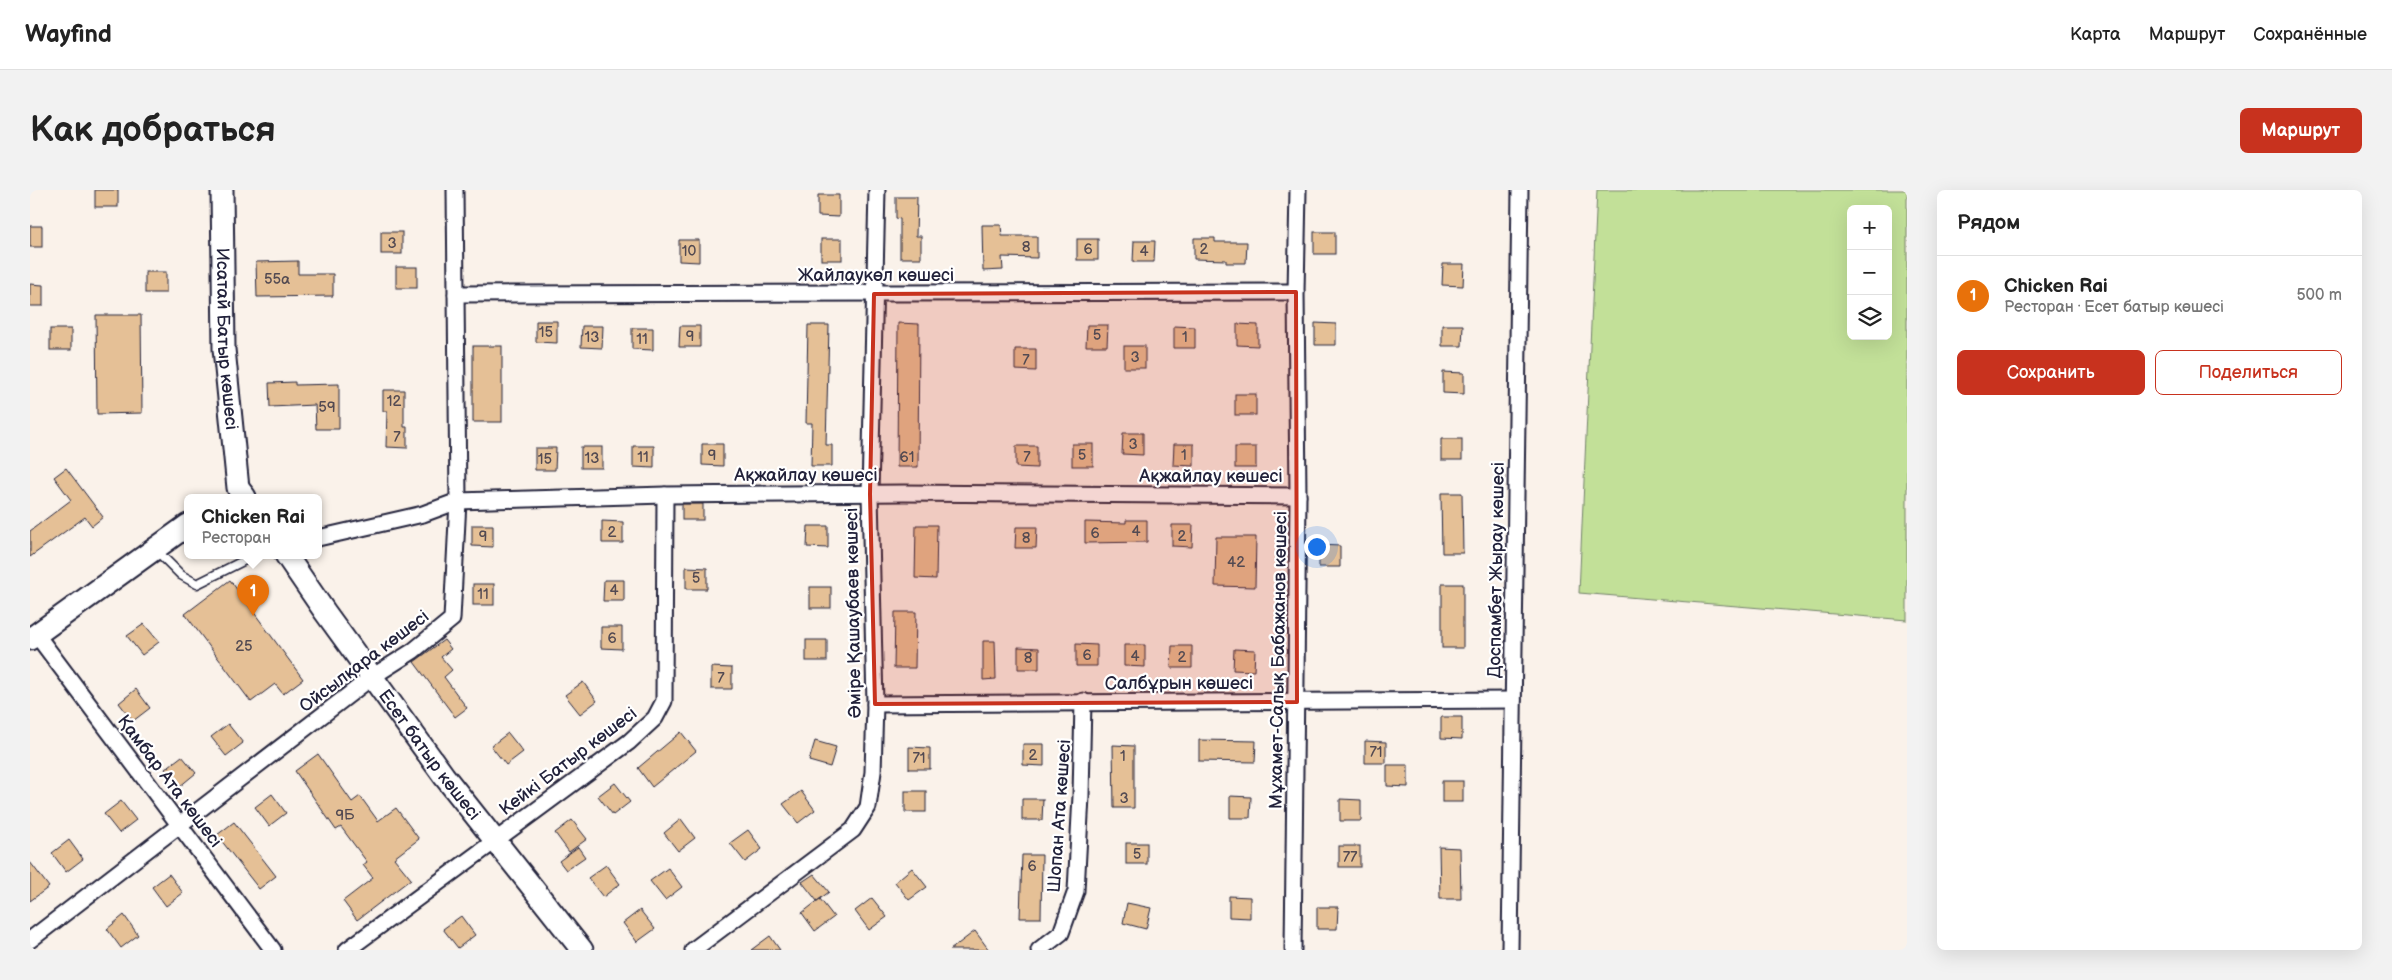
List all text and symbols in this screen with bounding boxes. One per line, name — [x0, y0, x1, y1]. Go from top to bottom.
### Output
text: Wayfind — [25, 20, 112, 49]
text: Карта — [2070, 24, 2121, 45]
text: Маршрут — [2149, 24, 2225, 45]
text: Сохранённые — [2253, 24, 2367, 45]
button: Маршрут — [2240, 108, 2362, 153]
text: Как добраться — [30, 109, 276, 152]
map controls — [1847, 205, 1892, 340]
button: + — [1847, 205, 1892, 250]
text: Рядом — [1957, 210, 2020, 235]
house number: 3 — [387, 234, 397, 253]
house number: 8 — [1022, 238, 1031, 257]
house number: 6 — [1083, 240, 1093, 259]
house number: 2 — [1200, 240, 1209, 259]
house number: 10 — [682, 242, 696, 261]
house number: 4 — [1139, 242, 1149, 261]
street label: Исатай Батыр көшесі — [212, 248, 242, 431]
button: − — [1847, 250, 1892, 295]
street label: Жайлаукөл көшесі — [798, 265, 954, 286]
house number: 55а — [264, 270, 290, 289]
text: Chicken Rai — [2004, 275, 2108, 298]
text: 1 — [1970, 286, 1976, 305]
text: 500 m — [2296, 286, 2342, 305]
button: layers — [1847, 295, 1892, 340]
text: Ресторан · Есет батыр көшесі — [2004, 298, 2224, 317]
house number: 15 — [539, 323, 553, 342]
house number: 5 — [1093, 326, 1101, 345]
house number: 9 — [686, 327, 694, 346]
house number: 13 — [584, 328, 600, 347]
house number: 1 — [1182, 328, 1188, 347]
house number: 11 — [636, 330, 648, 349]
house number: 3 — [1130, 348, 1140, 367]
button: Сохранить — [1957, 350, 2145, 395]
button: Поделиться — [2155, 350, 2342, 395]
house number: 7 — [1022, 351, 1030, 370]
house number: 12 — [387, 392, 401, 411]
house number: 59 — [318, 398, 336, 417]
house number: 7 — [393, 428, 401, 447]
house number: 3 — [1128, 435, 1138, 454]
house number: 9 — [708, 446, 716, 465]
house number: 5 — [1078, 446, 1086, 465]
house number: 1 — [1181, 446, 1187, 465]
house number: 11 — [637, 448, 649, 467]
house number: 61 — [900, 448, 914, 467]
house number: 7 — [1023, 448, 1031, 467]
house number: 13 — [584, 449, 600, 468]
house number: 15 — [538, 450, 552, 469]
street label: Доспамбет Жырау көшесі — [1484, 462, 1509, 678]
street label: Ақжайлау көшесі — [733, 465, 878, 486]
street label: Ақжайлау көшесі — [1138, 466, 1283, 487]
popup — [184, 494, 322, 559]
text: Chicken Rai — [201, 506, 305, 529]
street label: Әміре Қашаубаев көшесі — [841, 507, 866, 719]
street label: Мұхамет-Салық Бабажанов көшесі — [1265, 511, 1292, 809]
house number: 4 — [1131, 522, 1141, 541]
house number: 2 — [608, 523, 617, 542]
house number: 6 — [1090, 524, 1100, 543]
house number: 9 — [479, 527, 487, 546]
house number: 2 — [1178, 527, 1187, 546]
text: Ресторан — [201, 529, 271, 548]
house number: 8 — [1022, 529, 1031, 548]
your location — [1304, 534, 1330, 560]
house number: 42 — [1227, 553, 1245, 572]
house number: 5 — [692, 569, 700, 588]
pin: 1 — [237, 575, 269, 616]
house number: 4 — [609, 581, 619, 600]
house number: 11 — [477, 585, 489, 604]
street label: Ойсылқара көшесі — [295, 606, 433, 717]
house number: 6 — [607, 629, 617, 648]
house number: 25 — [235, 637, 253, 656]
house number: 6 — [1082, 646, 1092, 665]
house number: 4 — [1130, 647, 1140, 666]
house number: 2 — [1178, 648, 1187, 667]
house number: 8 — [1024, 649, 1033, 668]
house number: 7 — [717, 669, 725, 688]
street label: Салбұрын көшесі — [1105, 673, 1253, 694]
street label: Есет батыр көшесі — [374, 686, 485, 824]
street label: Кейкі Батыр көшесі — [495, 703, 641, 820]
street label: Қамбар Ата көшесі — [113, 711, 226, 852]
street label: Шопан Ата көшесі — [1044, 739, 1075, 893]
house number: 71 — [1369, 743, 1383, 762]
house number: 2 — [1029, 746, 1038, 765]
house number: 1 — [1120, 747, 1126, 766]
house number: 71 — [912, 749, 926, 768]
house number: 3 — [1119, 789, 1129, 808]
house number: 9Б — [335, 806, 355, 825]
house number: 5 — [1133, 845, 1141, 864]
house number: 77 — [1343, 848, 1358, 867]
house number: 6 — [1027, 857, 1037, 876]

